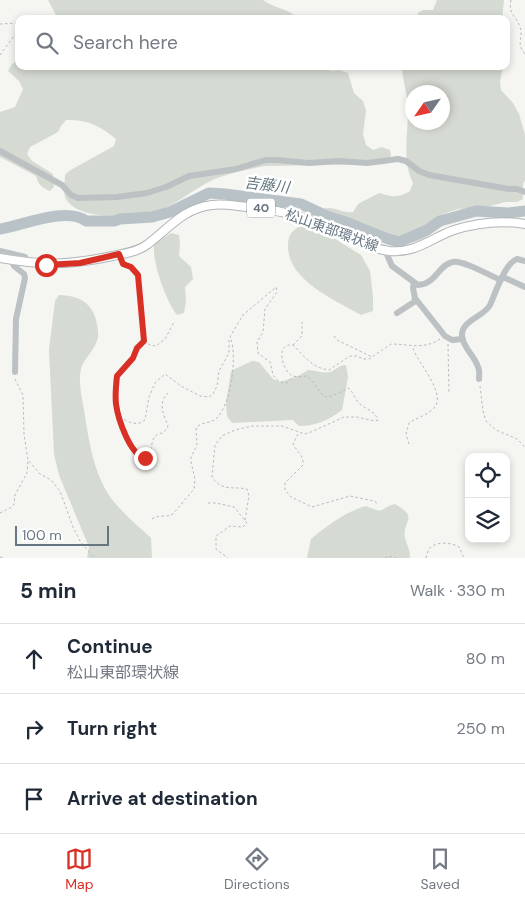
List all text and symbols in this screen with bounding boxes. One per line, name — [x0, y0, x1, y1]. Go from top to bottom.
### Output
search box — [15, 15, 510, 70]
icon: search — [33, 29, 61, 57]
text: Search here — [73, 30, 178, 55]
north arrow — [405, 85, 450, 130]
water label: 吉藤川 — [243, 172, 293, 198]
road number: 40 — [247, 198, 275, 218]
street label: 松山東部環状線 — [283, 205, 381, 255]
route start — [35, 254, 58, 277]
route end — [134, 447, 157, 470]
map controls — [465, 453, 510, 543]
button: locate — [465, 453, 510, 498]
button: layers — [465, 498, 510, 543]
scale bar — [15, 523, 109, 546]
text: 100 m — [22, 526, 62, 544]
text: 5 min — [20, 577, 76, 605]
text: Walk · 330 m — [410, 580, 505, 601]
text: Continue — [67, 634, 153, 659]
icon: ahead — [20, 645, 48, 673]
text: 80 m — [466, 648, 505, 669]
text: 松山東部環状線 — [67, 662, 179, 683]
icon: right — [20, 715, 48, 743]
text: Turn right — [67, 716, 157, 741]
text: 250 m — [457, 718, 505, 739]
icon: arrive — [20, 785, 48, 813]
text: Arrive at destination — [67, 786, 258, 811]
tab: Map — [65, 845, 93, 893]
tab: Directions — [224, 845, 290, 893]
tab: Saved — [420, 845, 460, 893]

